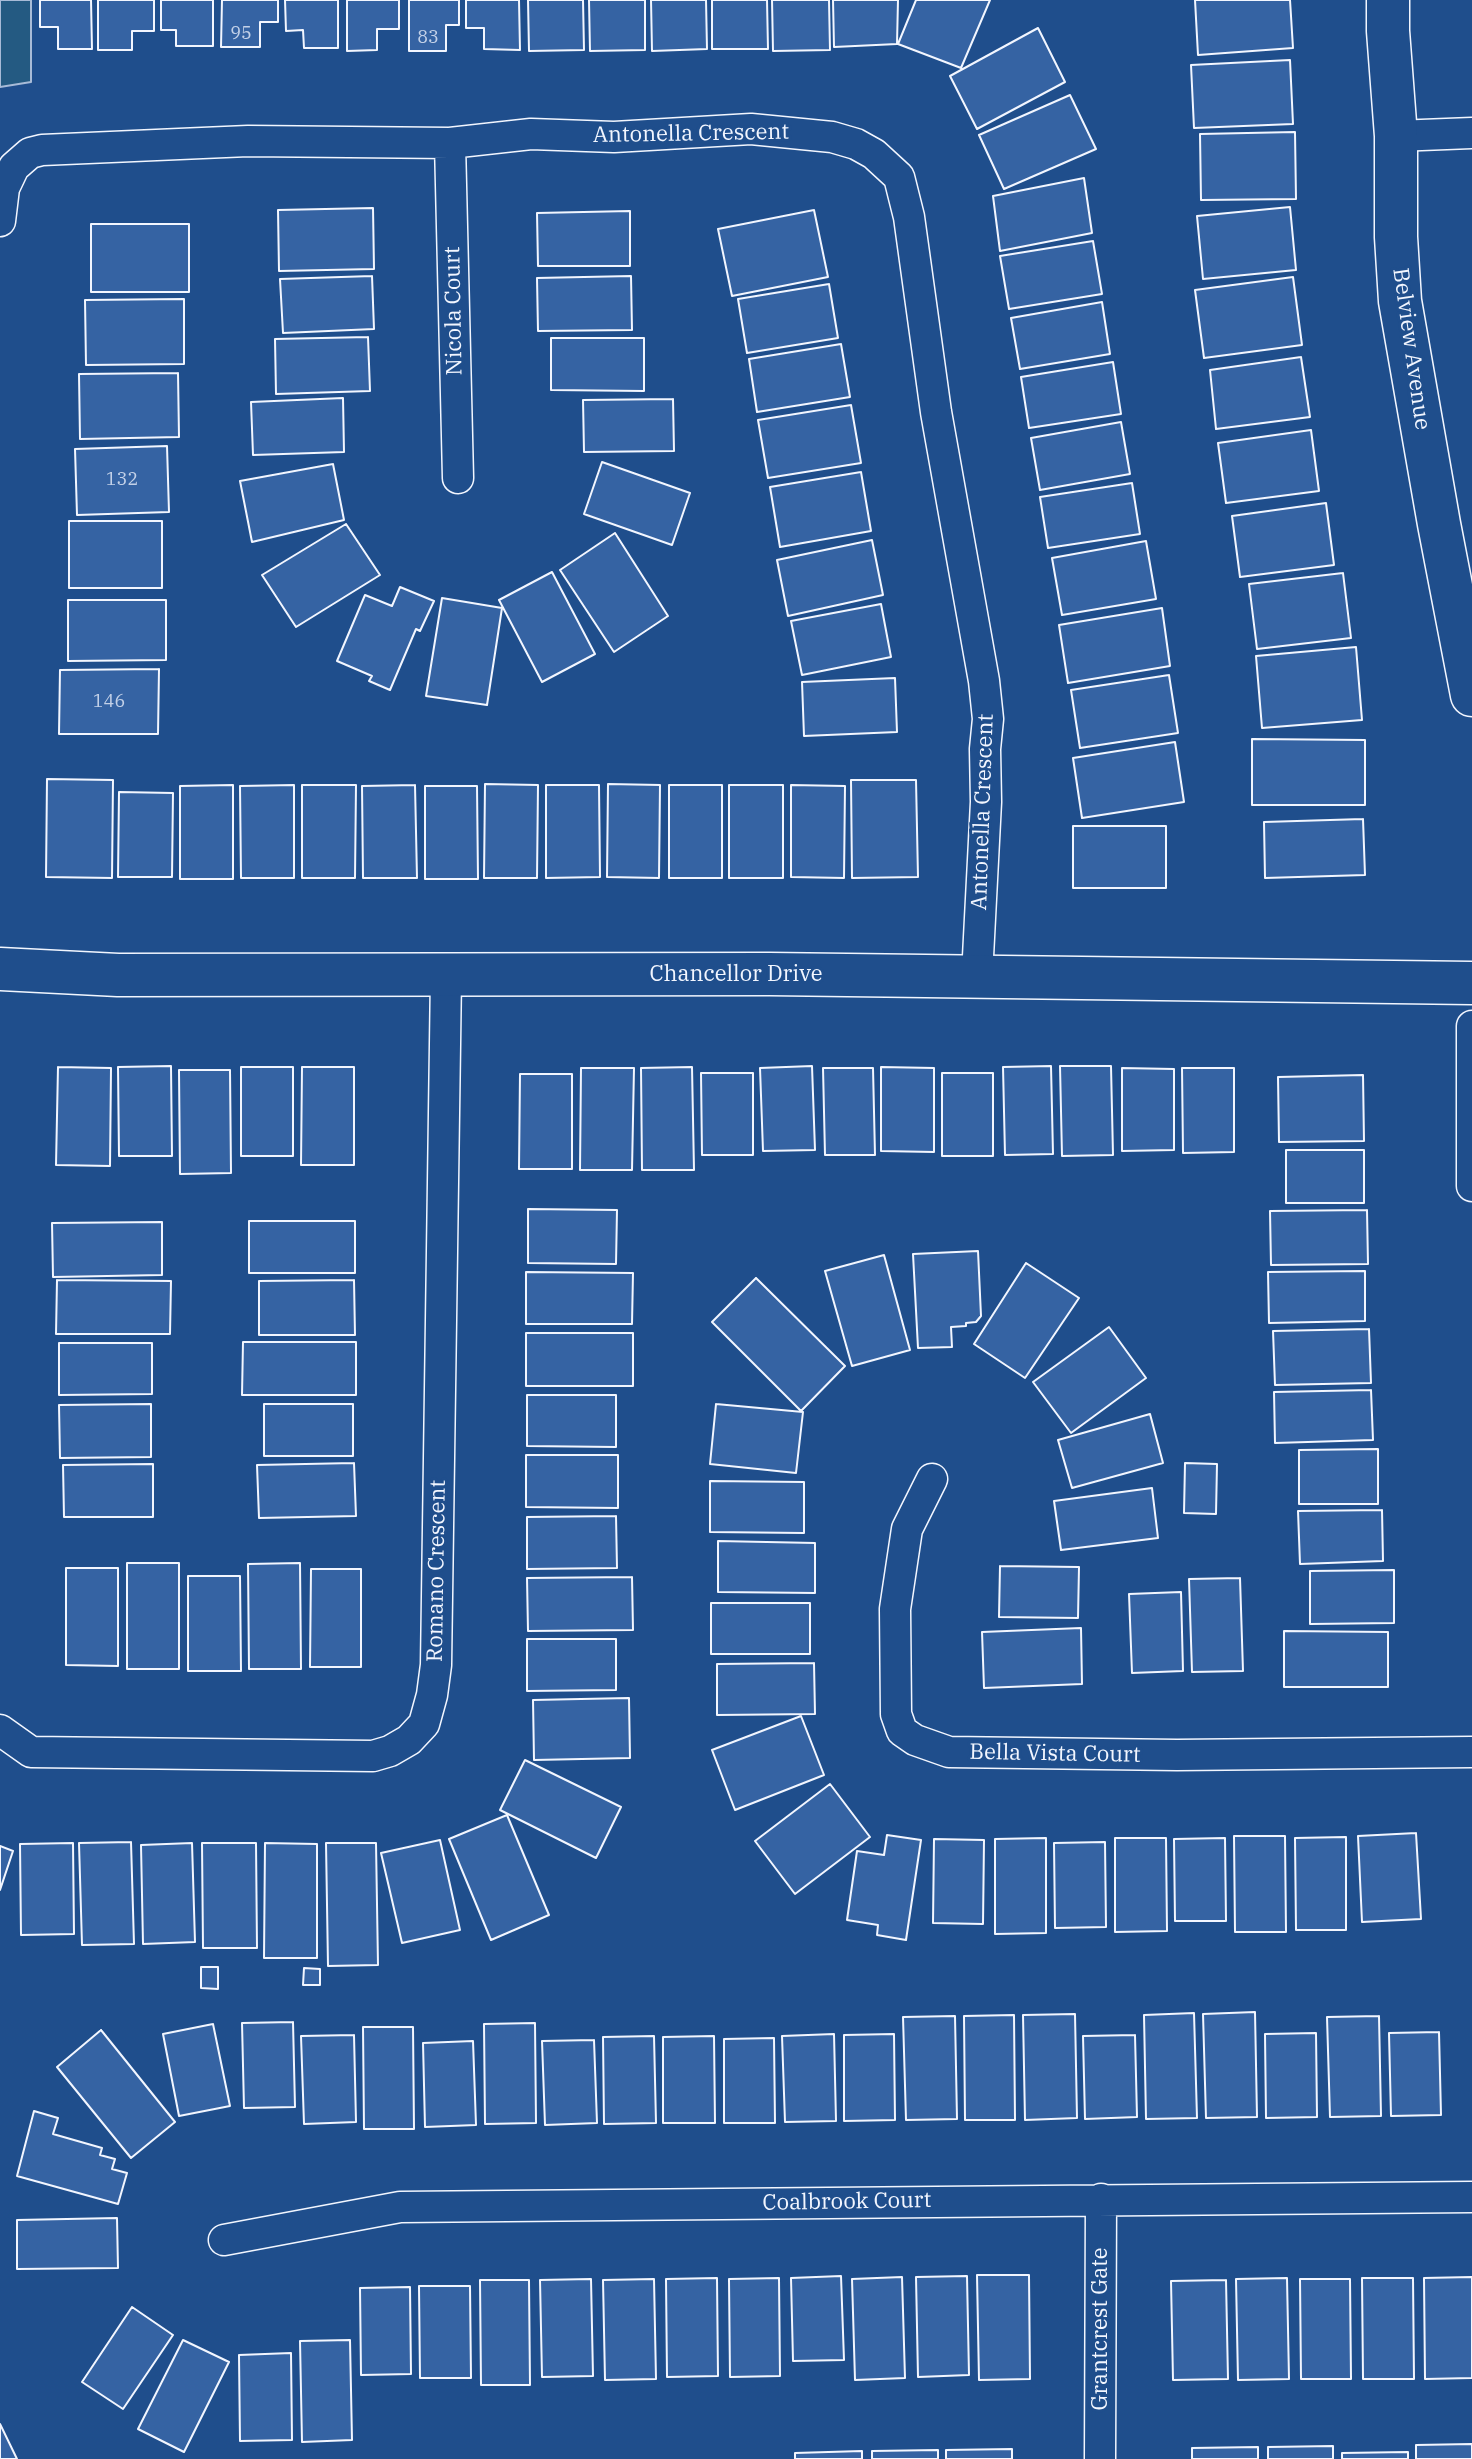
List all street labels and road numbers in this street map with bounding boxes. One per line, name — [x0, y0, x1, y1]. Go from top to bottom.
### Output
street label: Antonella Crescent — [593, 119, 789, 149]
street label: Nicola Court — [440, 246, 468, 376]
street label: Belview Avenue — [1387, 266, 1435, 432]
street label: Antonella Crescent — [966, 713, 1000, 911]
street label: Chancellor Drive — [650, 962, 822, 988]
street label: Romano Crescent — [422, 1480, 452, 1662]
street label: Bella Vista Court — [969, 1739, 1141, 1769]
street label: Coalbrook Court — [762, 2187, 932, 2217]
street label: Grantcrest Gate — [1088, 2247, 1114, 2411]

